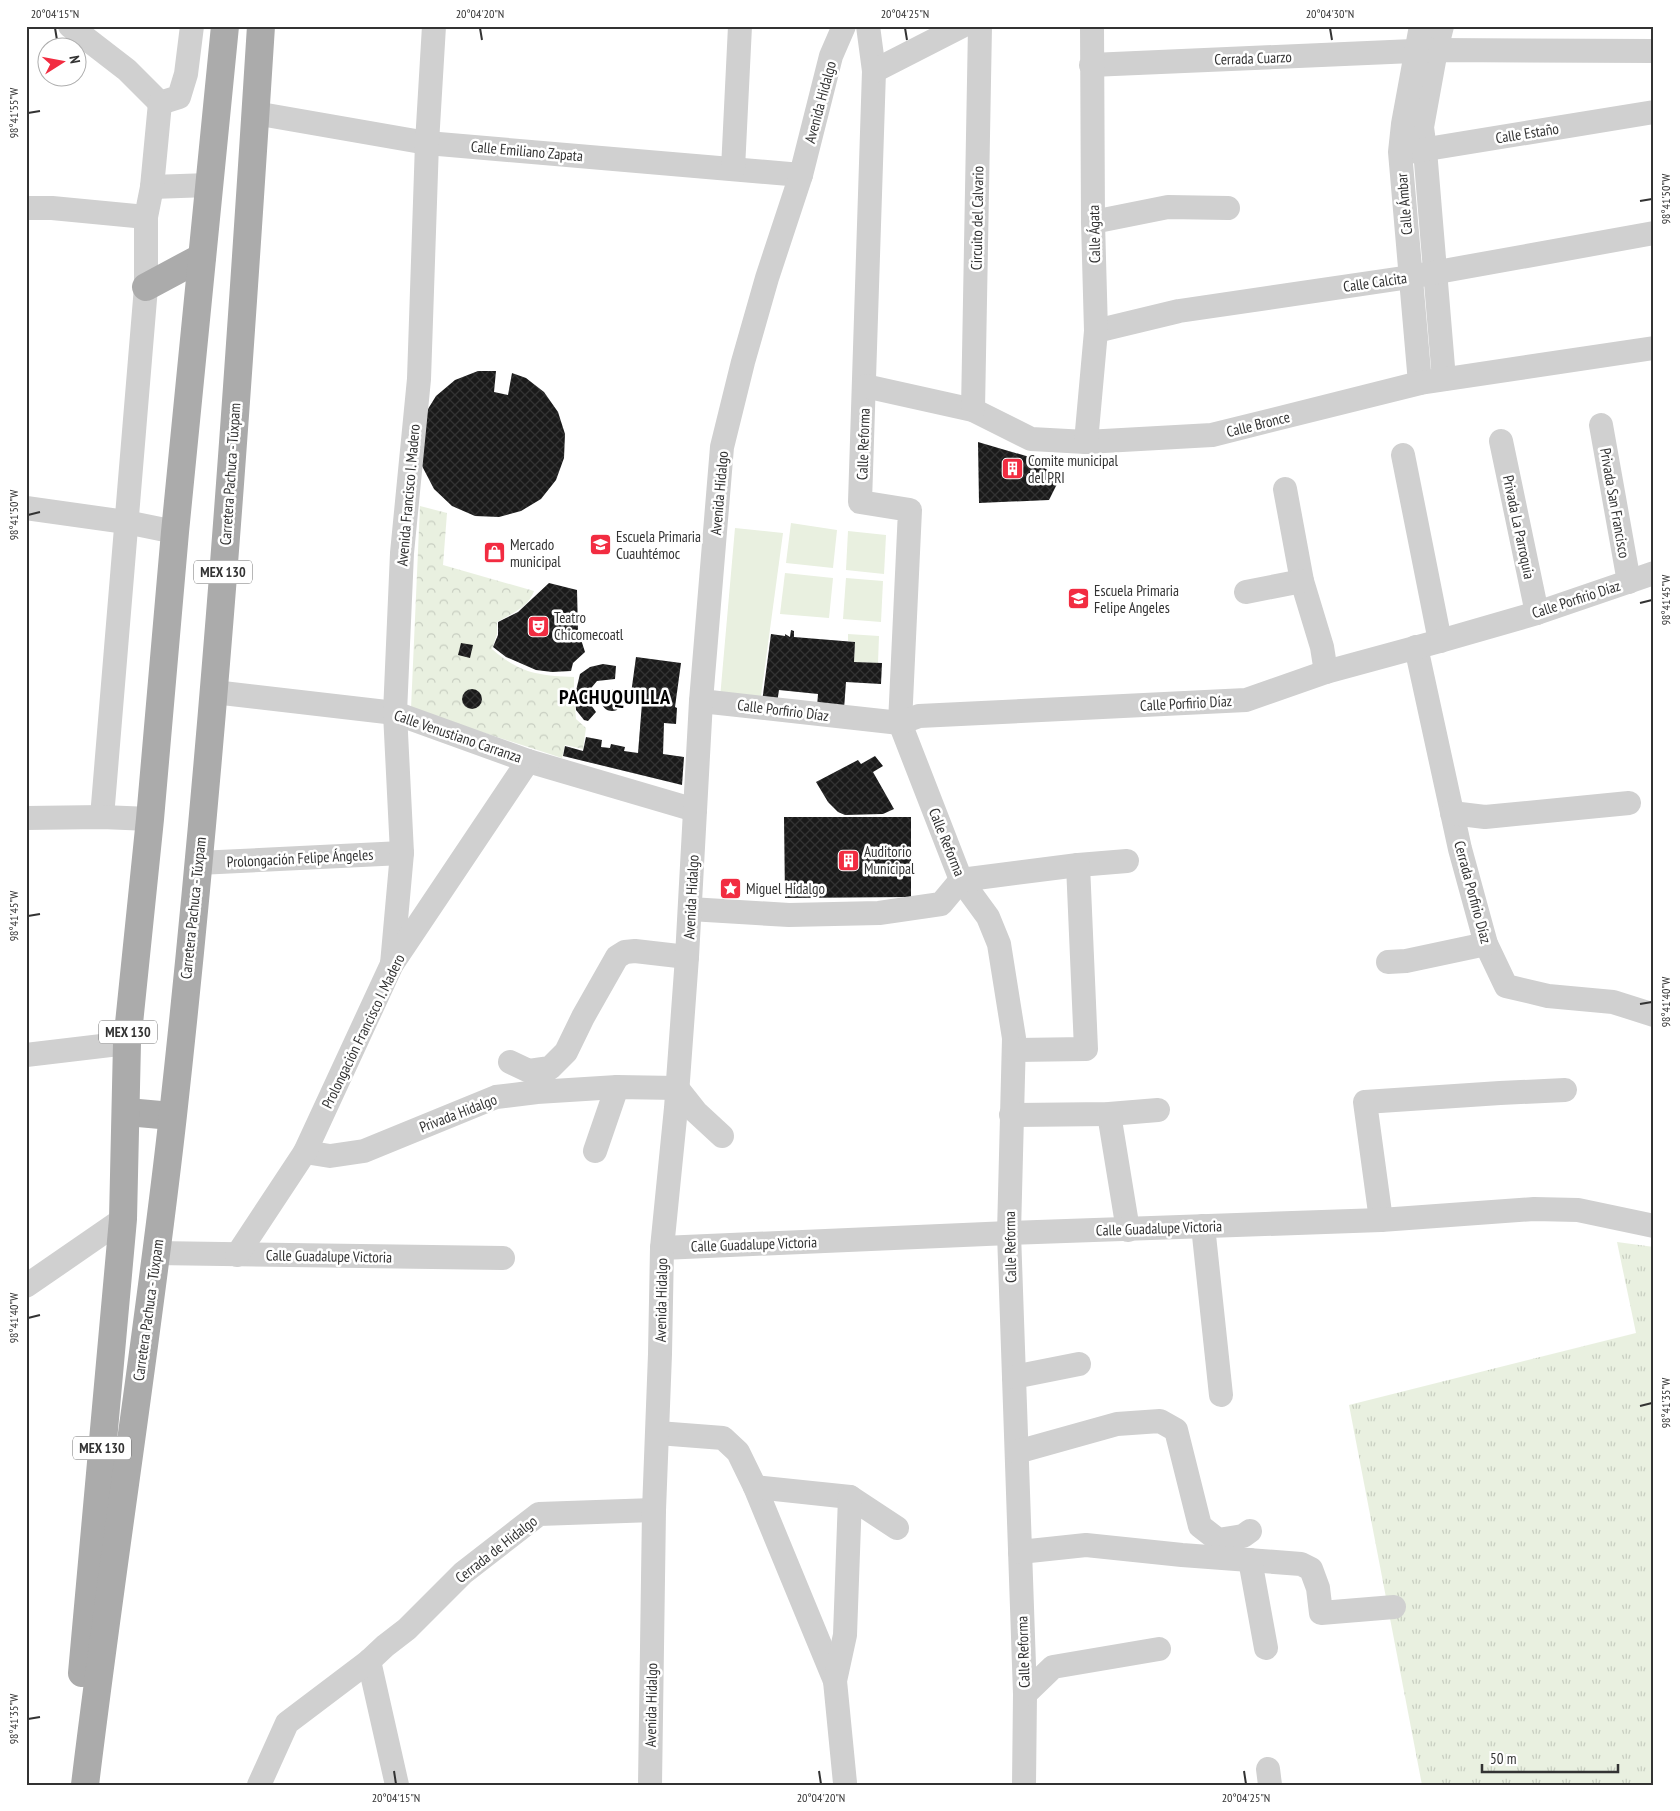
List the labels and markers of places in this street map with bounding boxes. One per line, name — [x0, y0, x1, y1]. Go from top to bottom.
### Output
place label: Comite municipal del PRI — [1028, 451, 1119, 487]
building icon: Comite municipal del PRI — [1000, 457, 1024, 481]
place label: Escuela Primaria Cuauhtémoc — [616, 527, 701, 563]
school or university icon: Escuela Primaria Cuauhtémoc — [588, 533, 612, 557]
place label: Mercado municipal — [510, 535, 561, 571]
shop icon: Mercado municipal — [482, 541, 506, 565]
place label: Escuela Primaria Felipe Angeles — [1094, 581, 1179, 617]
school or university icon: Escuela Primaria Felipe Angeles — [1066, 587, 1090, 611]
place label: Teatro Chicomecoatl — [554, 608, 624, 644]
theatre icon: Teatro Chicomecoatl — [526, 614, 550, 638]
place label: Auditorio Municipal — [864, 842, 915, 878]
building icon: Auditorio Municipal — [836, 848, 860, 872]
place icon: Miguel Hidalgo — [718, 876, 742, 900]
place label: Miguel Hidalgo — [746, 879, 825, 898]

